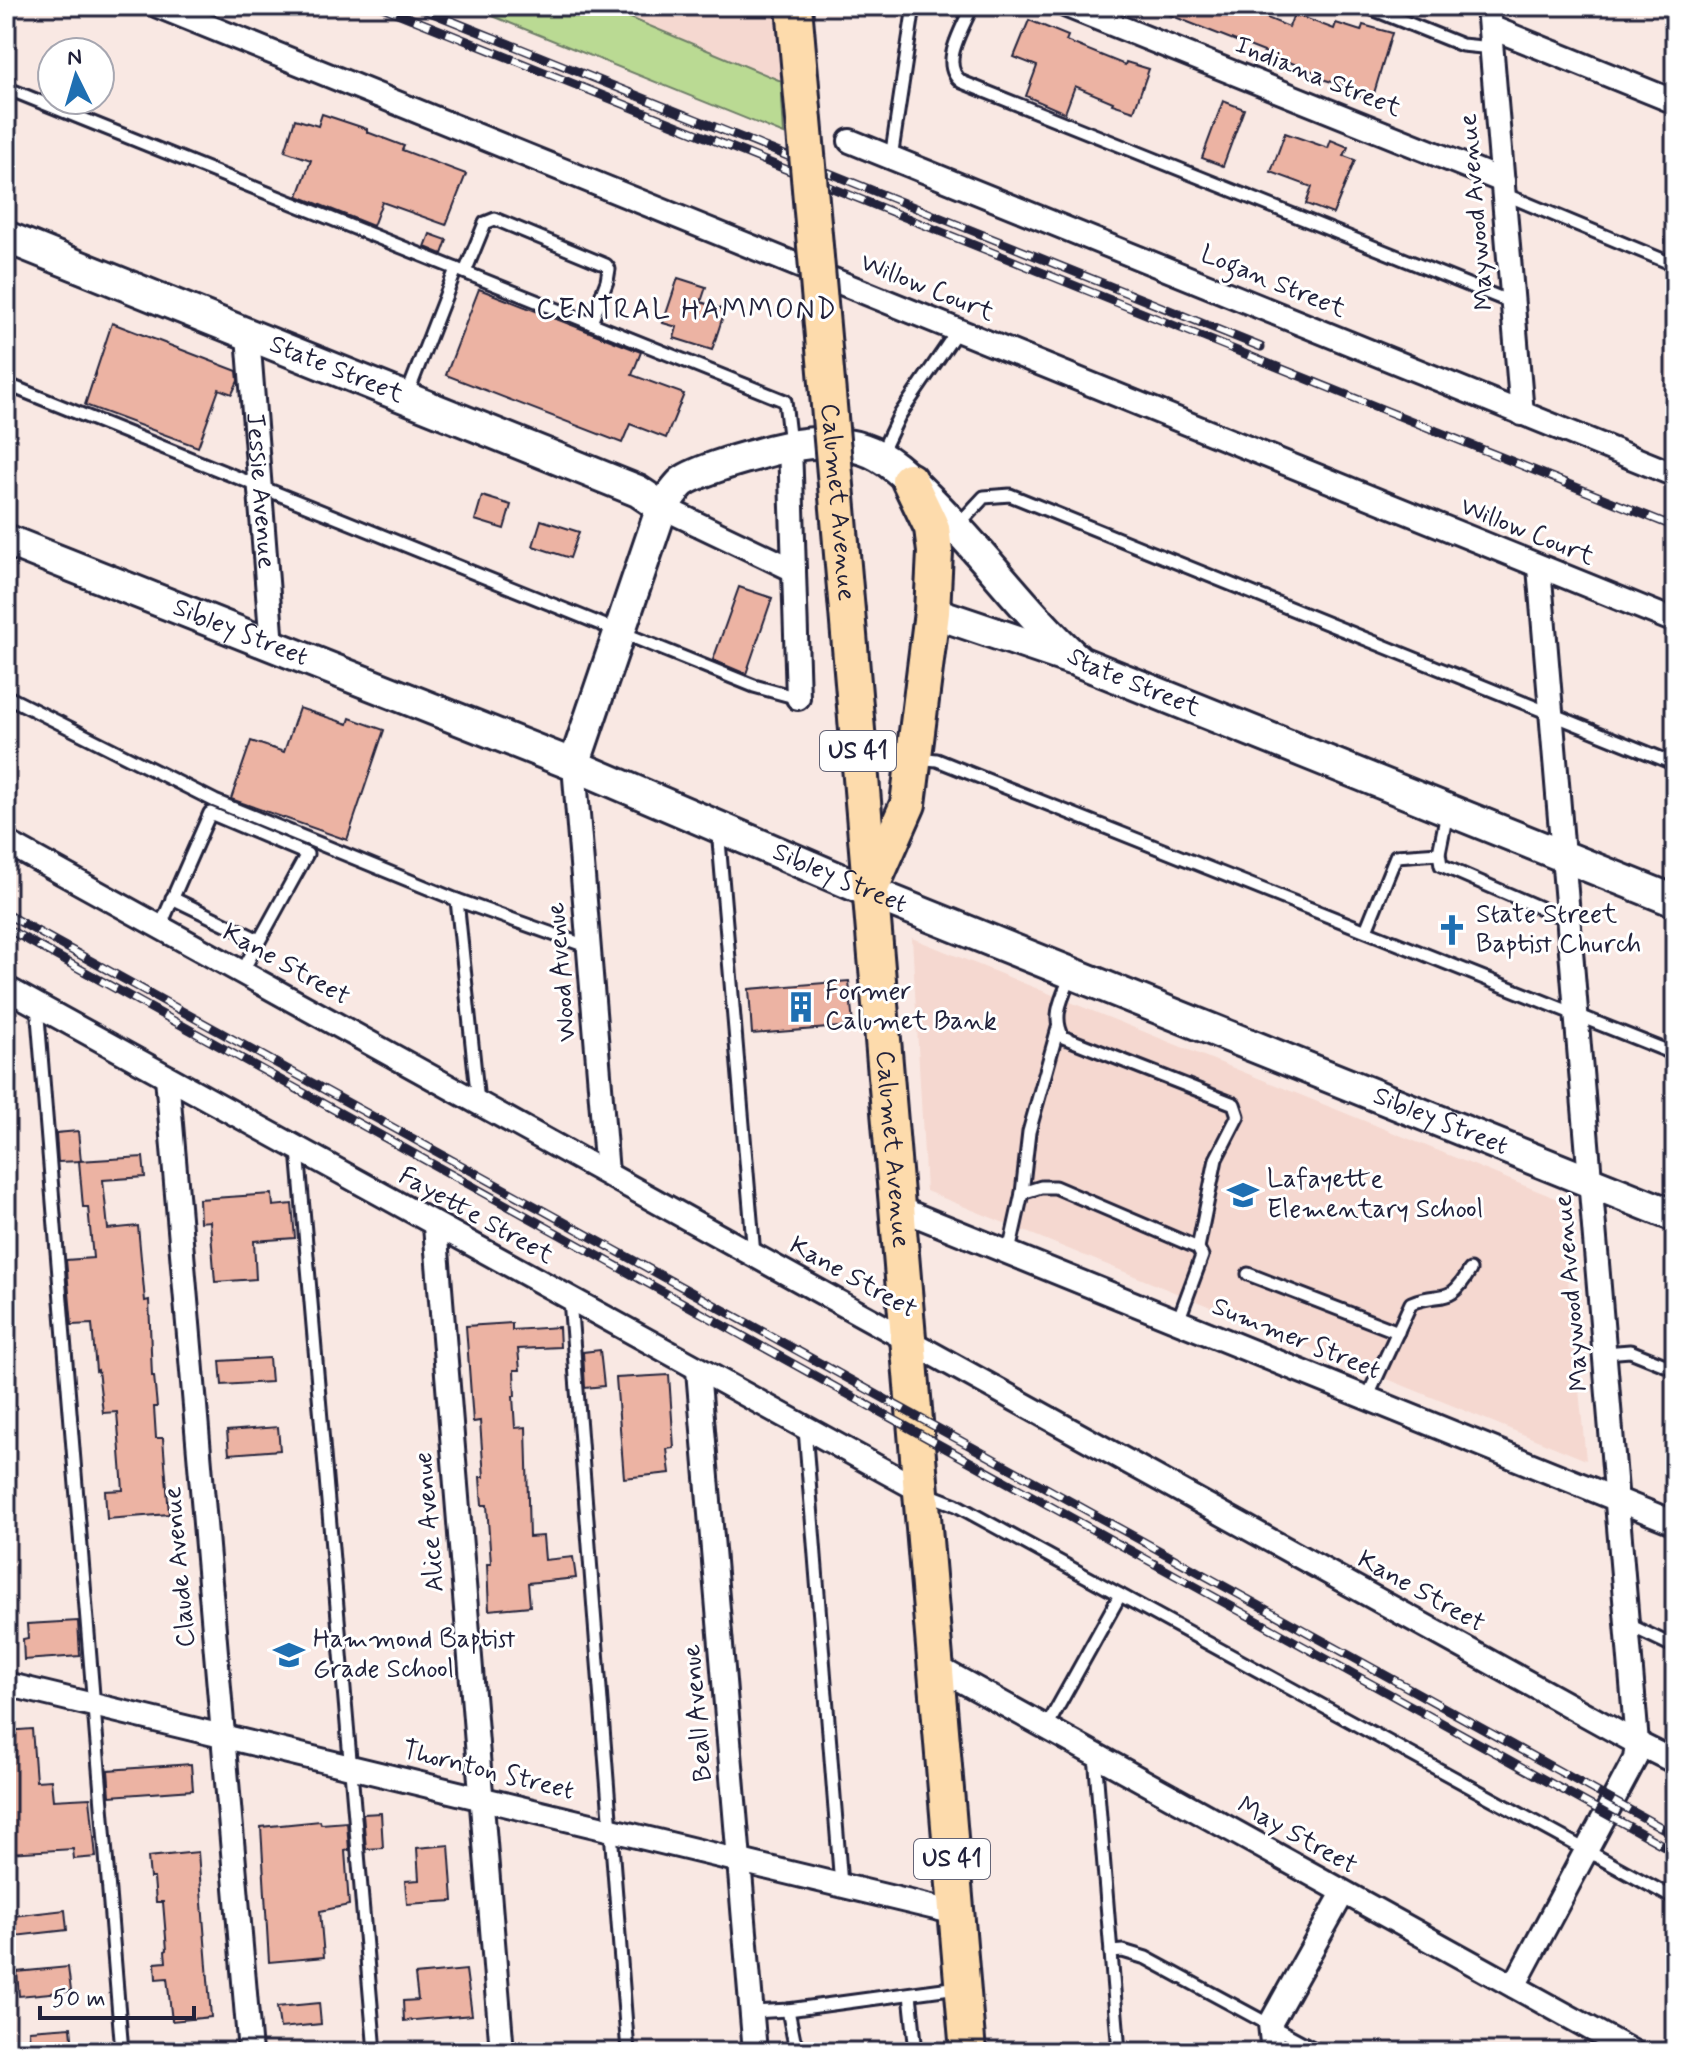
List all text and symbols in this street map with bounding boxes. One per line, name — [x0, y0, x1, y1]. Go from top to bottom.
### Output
street label: Indiana Street — [1230, 28, 1406, 126]
north arrow — [36, 36, 116, 116]
text: N — [66, 43, 83, 73]
street label: Maywood Avenue — [1451, 112, 1503, 312]
street label: Logan Street — [1194, 237, 1351, 329]
street label: Willow Court — [855, 246, 999, 330]
district label: CENTRAL HAMMOND — [536, 292, 838, 329]
street label: State Street — [264, 328, 408, 412]
street label: Calumet Avenue — [812, 402, 863, 603]
street label: Jessie Avenue — [237, 411, 283, 570]
street label: Willow Court — [1455, 490, 1599, 574]
street label: Sibley Street — [168, 591, 313, 675]
street label: State Street — [1059, 640, 1205, 726]
road number: US 41 — [820, 731, 896, 771]
street label: Sibley Street — [767, 835, 912, 922]
place label: State Street Baptist Church — [1476, 898, 1641, 962]
street label: Wood Avenue — [539, 901, 585, 1043]
church icon: State Street Baptist Church — [1435, 913, 1469, 947]
street label: Kane Street — [216, 916, 356, 1014]
place label: Former Calumet Bank — [825, 975, 997, 1039]
building icon: Former Calumet Bank — [784, 990, 818, 1024]
street label: Calumet Avenue — [867, 1049, 917, 1249]
street label: Sibley Street — [1368, 1079, 1513, 1164]
street label: Fayette Street — [393, 1159, 559, 1273]
place label: Lafayette Elementary School — [1267, 1163, 1483, 1227]
school or university icon: Lafayette Elementary School — [1226, 1178, 1260, 1212]
street label: Maywood Avenue — [1546, 1193, 1598, 1393]
street label: Kane Street — [783, 1229, 923, 1327]
street label: Summer Street — [1207, 1290, 1385, 1388]
street label: Alice Avenue — [407, 1450, 453, 1594]
street label: Claude Avenue — [156, 1485, 204, 1649]
street label: Kane Street — [1351, 1543, 1491, 1641]
place label: Hammond Baptist Grade School — [313, 1623, 515, 1687]
school or university icon: Hammond Baptist Grade School — [272, 1638, 306, 1672]
street label: Beall Avenue — [675, 1643, 721, 1783]
street label: Thornton Street — [399, 1733, 577, 1809]
street label: May Street — [1231, 1789, 1363, 1883]
road number: US 41 — [914, 1839, 990, 1879]
scale bar — [40, 1970, 194, 2020]
text: 50 m — [52, 1984, 106, 2015]

